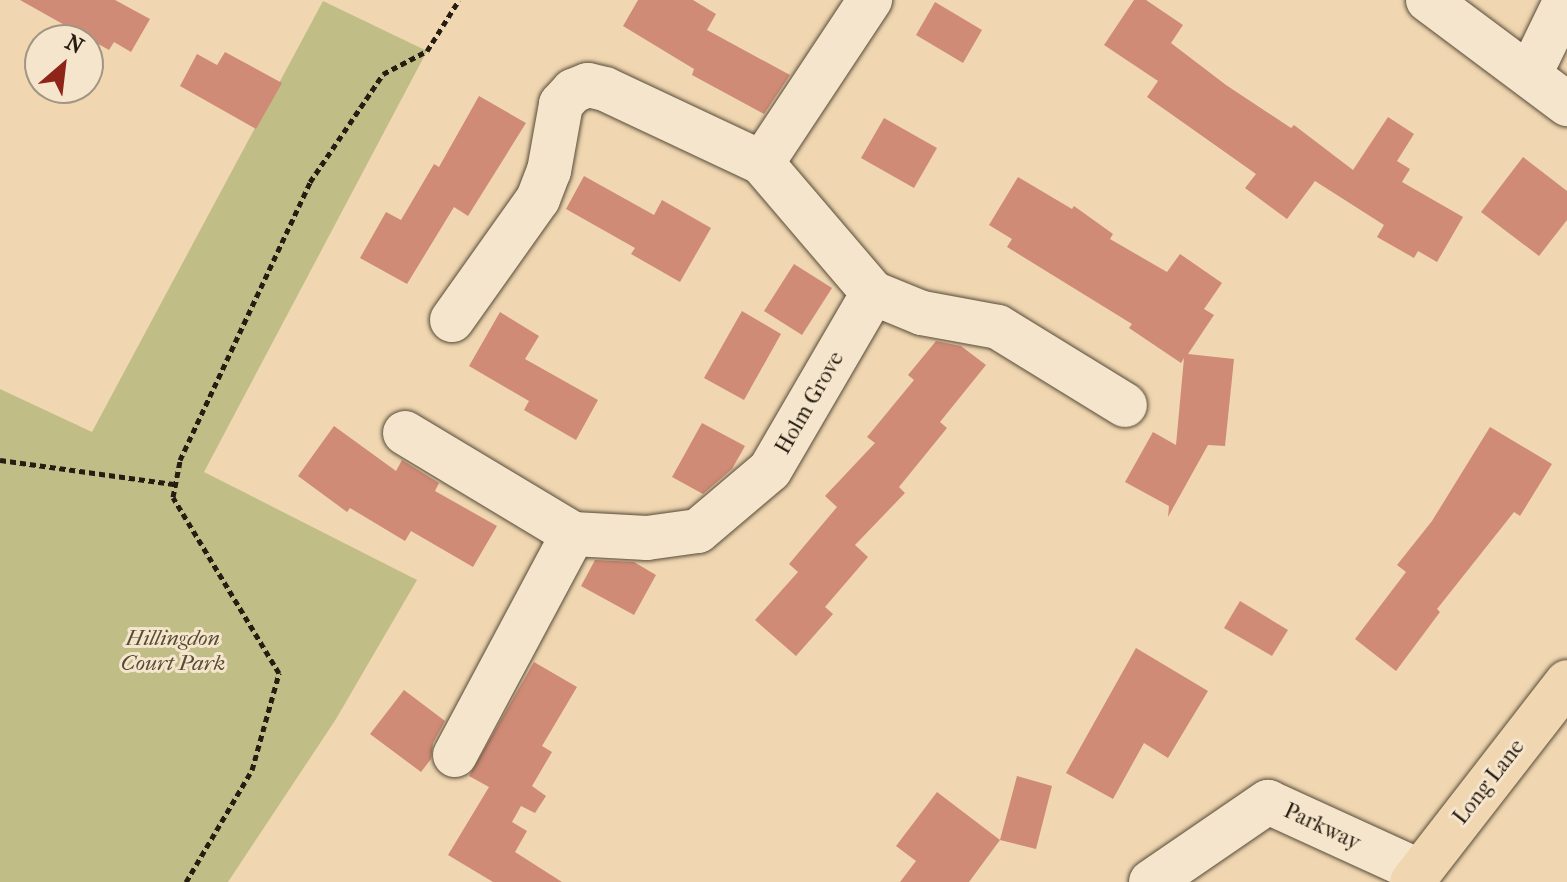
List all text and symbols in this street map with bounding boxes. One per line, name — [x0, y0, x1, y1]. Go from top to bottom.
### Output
north arrow — [24, 24, 104, 104]
text: N — [61, 29, 88, 60]
street label: Holm Grove — [770, 347, 850, 459]
park label: Hillingdon Court Park — [121, 625, 225, 676]
street label: Long Lane — [1448, 734, 1530, 830]
street label: Parkway — [1280, 798, 1364, 856]

